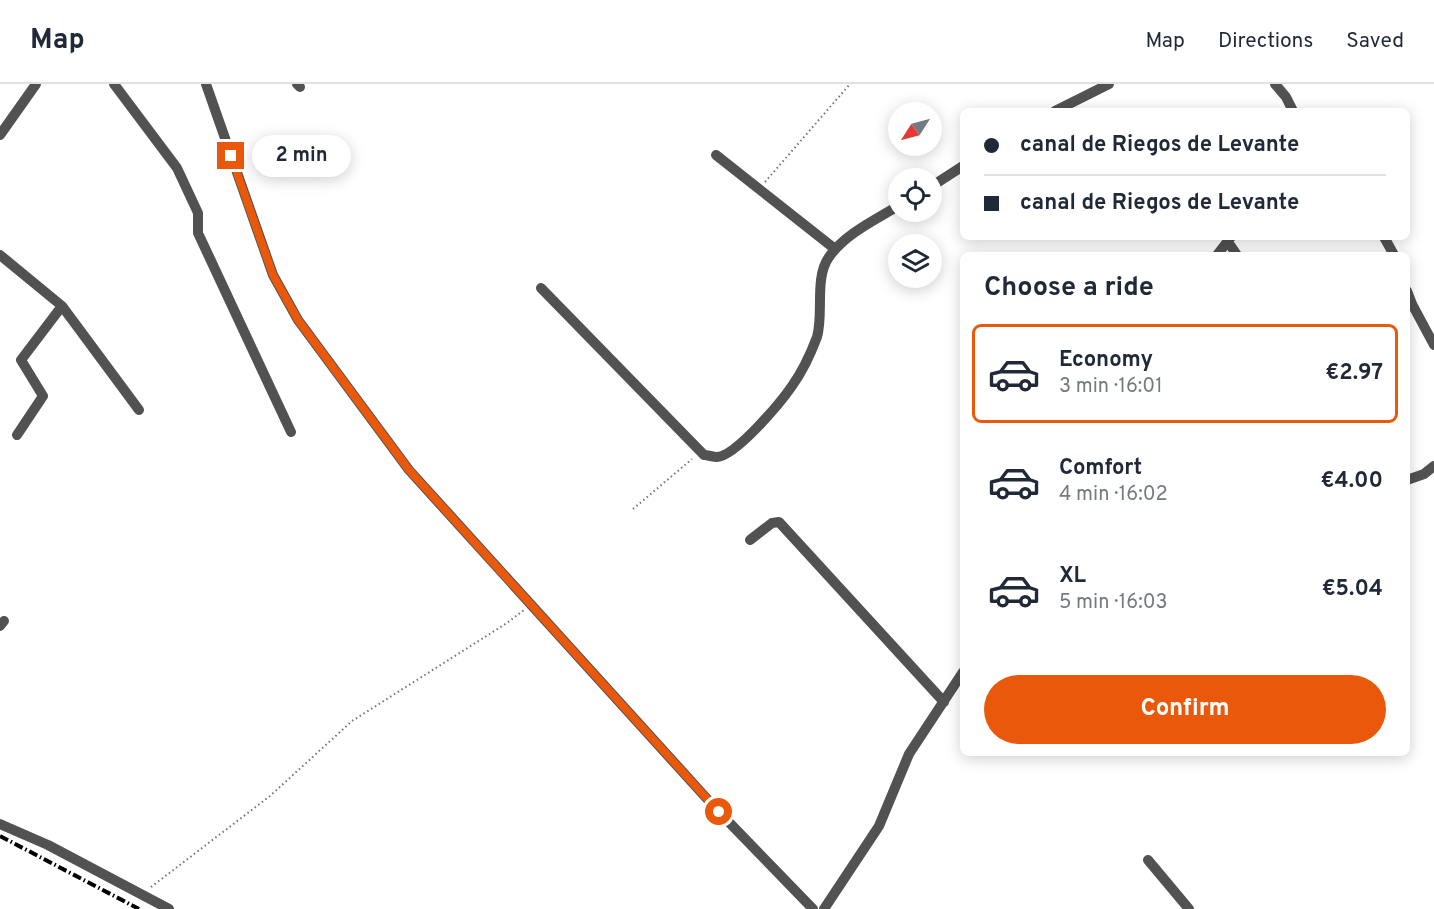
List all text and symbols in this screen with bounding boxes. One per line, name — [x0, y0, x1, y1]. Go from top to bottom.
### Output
text: Map — [30, 23, 85, 59]
text: Map — [1145, 28, 1185, 55]
text: Directions — [1218, 28, 1313, 55]
text: Saved — [1346, 28, 1404, 55]
north arrow — [888, 102, 942, 156]
map controls — [888, 102, 942, 288]
text: canal de Riegos de Levante — [1020, 132, 1299, 159]
callout: 2 min — [252, 135, 351, 177]
route end — [217, 142, 244, 169]
text: 2 min — [275, 143, 328, 169]
button: locate — [888, 168, 942, 222]
text: canal de Riegos de Levante — [1020, 190, 1299, 217]
button: layers — [888, 234, 942, 288]
text: Choose a ride — [984, 271, 1154, 305]
icon: car — [987, 347, 1041, 401]
text: Economy — [1059, 347, 1153, 374]
text: €2.97 — [1325, 360, 1383, 387]
text: 3 min · 16:01 — [1059, 374, 1163, 400]
icon: car — [987, 455, 1041, 509]
text: Comfort — [1059, 455, 1142, 482]
text: €4.00 — [1321, 468, 1383, 495]
text: 4 min · 16:02 — [1059, 482, 1168, 508]
icon: car — [987, 563, 1041, 617]
text: XL — [1059, 563, 1086, 590]
text: €5.04 — [1322, 576, 1383, 603]
text: 5 min · 16:03 — [1059, 590, 1168, 616]
button: Confirm — [984, 675, 1386, 744]
route start — [705, 798, 732, 825]

